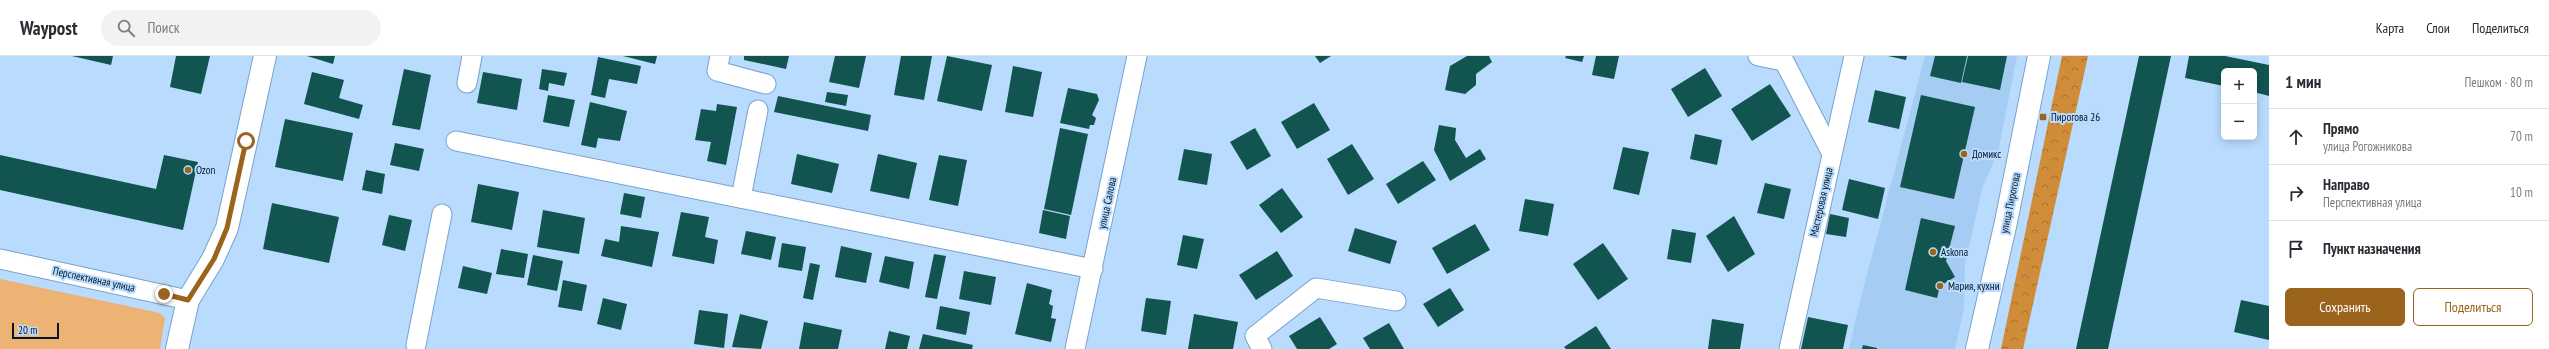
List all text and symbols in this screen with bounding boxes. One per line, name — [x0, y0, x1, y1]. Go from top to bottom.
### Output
search box — [101, 10, 381, 46]
text: Waypost — [20, 16, 77, 40]
icon: search — [115, 17, 137, 39]
text: Поиск — [147, 18, 180, 37]
text: Карта — [2376, 19, 2404, 37]
text: Слои — [2426, 19, 2450, 37]
text: Поделиться — [2472, 19, 2529, 37]
map controls — [2221, 68, 2257, 140]
button: + — [2221, 68, 2257, 104]
text: 1 мин — [2285, 71, 2321, 93]
text: Пешком · 80 m — [2465, 74, 2533, 91]
button: − — [2221, 104, 2257, 140]
place label: Пирогова 26 — [2051, 110, 2100, 124]
marker: Пирогова 26 — [2038, 112, 2048, 122]
text: Прямо — [2323, 119, 2359, 138]
icon: ahead — [2285, 126, 2307, 148]
text: 70 m — [2510, 128, 2533, 145]
route start — [237, 132, 255, 150]
text: улица Рогожникова — [2323, 138, 2412, 155]
place label: Домикс — [1972, 147, 2001, 161]
marker: Домикс — [1959, 149, 1969, 159]
place label: Ozon — [196, 163, 215, 177]
marker: Ozon — [183, 165, 193, 175]
street label: Мастеровая улица — [1806, 166, 1836, 238]
street label: улица Пирогова — [1997, 171, 2023, 235]
text: Направо — [2323, 175, 2370, 194]
street label: улица Салова — [1095, 176, 1119, 230]
icon: right — [2285, 182, 2307, 204]
text: 10 m — [2510, 184, 2533, 201]
text: Перспективная улица — [2323, 194, 2422, 211]
icon: arrive — [2285, 238, 2307, 260]
text: Пункт назначения — [2323, 239, 2421, 258]
place label: Askona — [1941, 245, 1968, 259]
marker: Askona — [1928, 247, 1938, 257]
street label: Перспективная улица — [52, 263, 136, 295]
place label: Мария, кухни — [1948, 279, 2000, 293]
marker: Мария, кухни — [1935, 281, 1945, 291]
route end — [155, 285, 173, 303]
button: Сохранить — [2285, 288, 2405, 326]
button: Поделиться — [2413, 288, 2533, 326]
scale bar — [12, 321, 59, 340]
text: 20 m — [18, 323, 37, 337]

